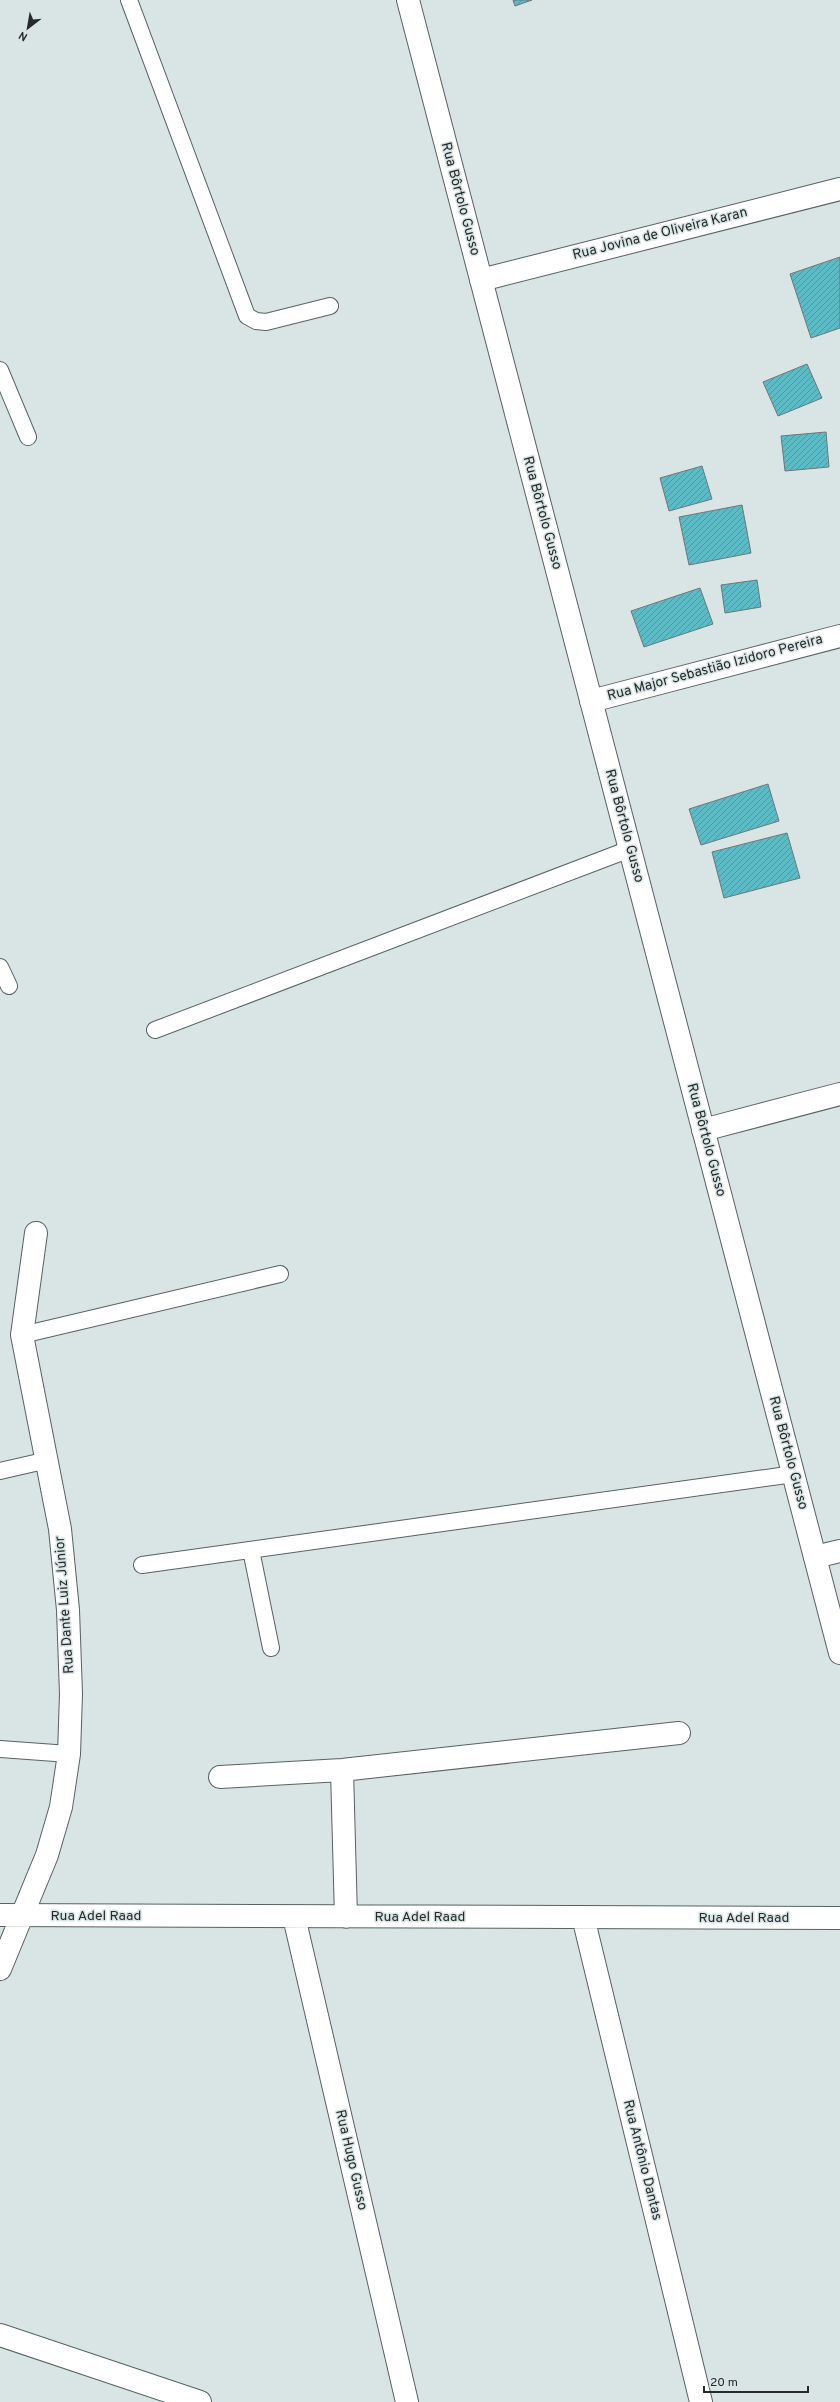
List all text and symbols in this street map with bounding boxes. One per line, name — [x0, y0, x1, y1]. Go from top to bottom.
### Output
north arrow — [8, 8, 48, 48]
text: N — [16, 28, 30, 44]
street label: Rua Bôrtolo Gusso — [437, 140, 483, 258]
street label: Rua Jovina de Oliveira Karan — [571, 204, 749, 264]
street label: Rua Bôrtolo Gusso — [519, 454, 565, 572]
street label: Rua Major Sebastião Izidoro Pereira — [605, 631, 825, 705]
street label: Rua Bôrtolo Gusso — [601, 767, 647, 885]
street label: Rua Bôrtolo Gusso — [683, 1081, 729, 1199]
street label: Rua Bôrtolo Gusso — [765, 1394, 811, 1512]
street label: Rua Dante Luiz Júnior — [52, 1535, 78, 1674]
street label: Rua Adel Raad — [51, 1908, 141, 1925]
street label: Rua Adel Raad — [375, 1909, 465, 1926]
street label: Rua Adel Raad — [699, 1910, 789, 1927]
street label: Rua Antônio Dantas — [619, 2098, 665, 2222]
street label: Rua Hugo Gusso — [331, 2108, 371, 2212]
scale bar — [704, 2368, 808, 2394]
text: 20 m — [710, 2375, 738, 2391]

